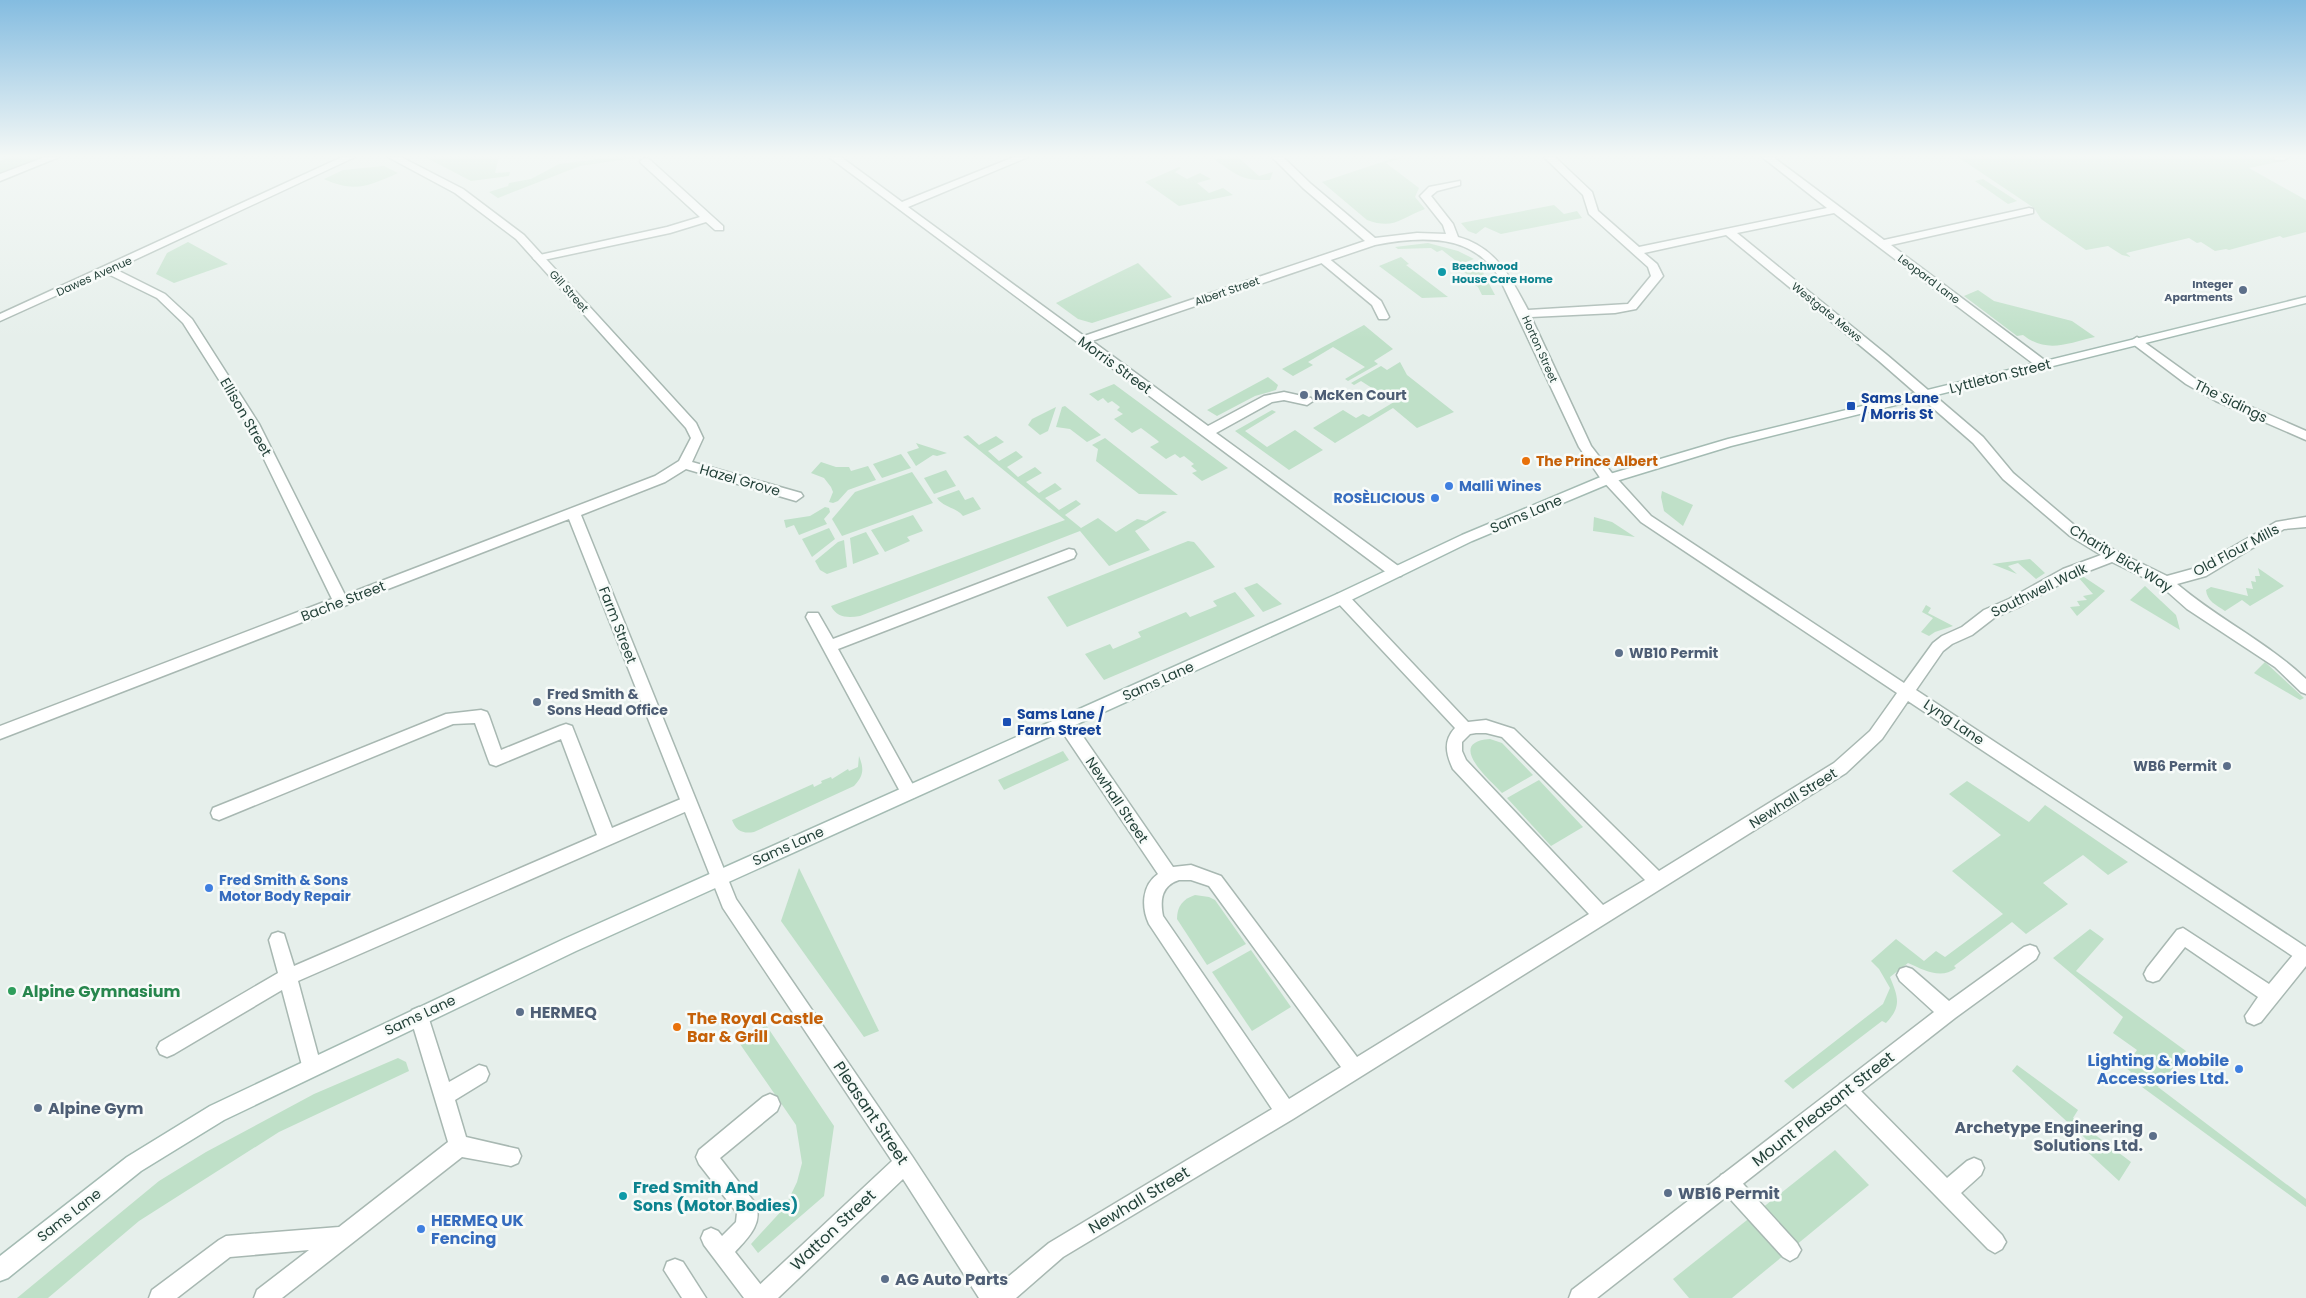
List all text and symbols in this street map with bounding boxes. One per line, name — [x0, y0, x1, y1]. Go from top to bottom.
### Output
street label: Leopard Lane — [1895, 250, 1964, 308]
street label: Dawes Avenue — [54, 252, 134, 300]
place label: Beechwood House Care Home — [1452, 258, 1553, 287]
street label: Gill Street — [546, 266, 592, 316]
marker: Beechwood House Care Home — [1436, 266, 1448, 278]
street label: Albert Street — [1192, 272, 1262, 310]
place label: Integer Apartments — [2164, 276, 2233, 305]
street label: Westgate Mews — [1788, 278, 1866, 346]
marker: Integer Apartments — [2237, 284, 2249, 296]
street label: Horton Street — [1518, 313, 1562, 385]
street label: Morris Street — [1074, 331, 1156, 399]
street label: Lyttleton Street — [1947, 354, 2053, 398]
street label: Ellison Street — [215, 374, 277, 460]
street label: The Sidings — [2191, 375, 2271, 427]
place label: McKen Court — [1314, 385, 1407, 405]
place label: Sams Lane / Morris St — [1861, 388, 1939, 424]
marker: McKen Court — [1298, 389, 1310, 401]
marker: Sams Lane / Morris St — [1845, 400, 1857, 412]
place label: The Prince Albert — [1536, 451, 1658, 471]
marker: The Prince Albert — [1520, 455, 1532, 467]
street label: Hazel Grove — [697, 459, 783, 501]
place label: Malli Wines — [1459, 476, 1542, 496]
marker: Malli Wines — [1443, 480, 1455, 492]
place label: ROSÈLICIOUS — [1334, 488, 1425, 508]
street label: Sams Lane — [1487, 490, 1565, 538]
marker: ROSÈLICIOUS — [1429, 492, 1441, 504]
street label: Charity Bick Way — [2066, 519, 2176, 597]
street label: Old Flour Mills — [2189, 519, 2283, 581]
street label: Southwell Walk — [1988, 558, 2091, 622]
street label: Bache Street — [298, 576, 388, 626]
street label: Farm Street — [594, 584, 642, 666]
place label: WB10 Permit — [1629, 643, 1719, 663]
marker: WB10 Permit — [1613, 647, 1625, 659]
street label: Sams Lane — [1119, 656, 1197, 706]
place label: Fred Smith & Sons Head Office — [547, 684, 668, 720]
street label: Lyng Lane — [1920, 694, 1989, 750]
marker: Fred Smith & Sons Head Office — [531, 696, 543, 708]
place label: Sams Lane / Farm Street — [1017, 704, 1105, 740]
marker: Sams Lane / Farm Street — [1001, 716, 1013, 728]
street label: Newhall Street — [1081, 753, 1153, 847]
place label: WB6 Permit — [2133, 756, 2217, 776]
marker: WB6 Permit — [2221, 760, 2233, 772]
street label: Newhall Street — [1745, 763, 1841, 833]
street label: Sams Lane — [749, 821, 827, 871]
place label: Fred Smith & Sons Motor Body Repair — [219, 870, 351, 906]
marker: Fred Smith & Sons Motor Body Repair — [203, 882, 215, 894]
place label: Alpine Gymnasium — [22, 980, 180, 1003]
marker: Alpine Gymnasium — [6, 985, 18, 997]
street label: Sams Lane — [381, 990, 459, 1040]
place label: HERMEQ — [530, 1001, 597, 1024]
marker: HERMEQ — [514, 1006, 526, 1018]
place label: The Royal Castle Bar & Grill — [687, 1007, 823, 1048]
marker: The Royal Castle Bar & Grill — [671, 1021, 683, 1033]
street label: Mount Pleasant Street — [1747, 1046, 1899, 1172]
place label: Lighting & Mobile Accessories Ltd. — [2088, 1049, 2229, 1090]
street label: Pleasant Street — [828, 1057, 914, 1169]
marker: Lighting & Mobile Accessories Ltd. — [2233, 1063, 2245, 1075]
place label: Alpine Gym — [48, 1097, 143, 1120]
marker: Alpine Gym — [32, 1102, 44, 1114]
place label: Archetype Engineering Solutions Ltd. — [1955, 1116, 2143, 1157]
marker: Archetype Engineering Solutions Ltd. — [2147, 1130, 2159, 1142]
street label: Newhall Street — [1084, 1161, 1194, 1239]
place label: Fred Smith And Sons (Motor Bodies) — [633, 1176, 798, 1217]
place label: WB16 Permit — [1678, 1182, 1780, 1205]
street label: Sams Lane — [33, 1183, 105, 1246]
street label: Watton Street — [785, 1184, 881, 1276]
marker: WB16 Permit — [1662, 1187, 1674, 1199]
marker: Fred Smith And Sons (Motor Bodies) — [617, 1190, 629, 1202]
place label: HERMEQ UK Fencing — [431, 1209, 524, 1250]
marker: HERMEQ UK Fencing — [415, 1223, 427, 1235]
place label: AG Auto Parts — [895, 1268, 1008, 1291]
marker: AG Auto Parts — [879, 1273, 891, 1285]

